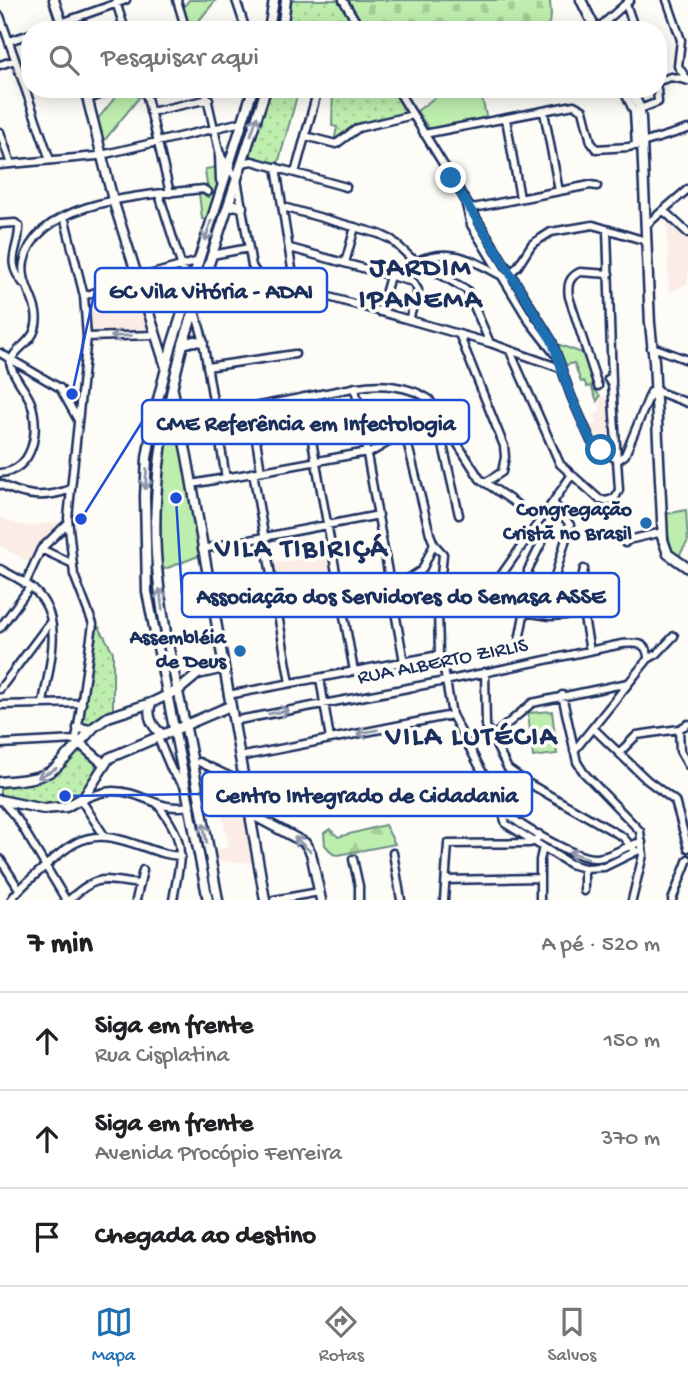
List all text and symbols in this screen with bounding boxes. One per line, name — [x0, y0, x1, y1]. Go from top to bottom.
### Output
search box — [21, 21, 667, 98]
icon: search — [45, 41, 83, 79]
text: Pesquisar aqui — [101, 44, 259, 75]
one-way arrow — [248, 115, 261, 137]
route end — [435, 162, 466, 193]
one-way arrow — [201, 220, 214, 242]
district label: JARDIM IPANEMA — [359, 253, 484, 318]
callout: GC Vila Vitória - ADAI — [95, 268, 327, 312]
text: GC Vila Vitória - ADAI — [109, 280, 313, 307]
one-way arrow — [110, 329, 133, 343]
callout: CME Referência em Infectologia — [142, 400, 469, 444]
text: CME Referência em Infectologia — [157, 412, 457, 439]
route start — [585, 434, 616, 465]
one-way arrow — [139, 467, 152, 490]
place label: Congregação Cristã no Brasil — [502, 499, 632, 548]
marker: Congregação Cristã no Brasil — [638, 515, 654, 531]
district label: VILA TIBIRIÇÁ — [213, 533, 389, 567]
callout: Associação dos Servidores do Semasa ASSE — [182, 573, 619, 617]
text: Associação dos Servidores do Semasa ASSE — [196, 585, 607, 612]
one-way arrow — [154, 588, 167, 611]
place label: Assembléia de Deus — [129, 627, 227, 676]
street label: RUA ALBERTO ZIRLIS — [356, 634, 531, 692]
marker: Assembléia de Deus — [232, 643, 248, 659]
one-way arrow — [267, 705, 289, 719]
district label: VILA LUTÉCIA — [384, 722, 559, 755]
one-way arrow — [356, 726, 379, 740]
one-way arrow — [37, 766, 57, 780]
callout: Centro Integrado de Cidadania — [202, 772, 532, 816]
text: Centro Integrado de Cidadania — [216, 784, 519, 811]
one-way arrow — [198, 822, 212, 845]
one-way arrow — [293, 836, 311, 852]
one-way arrow — [568, 847, 590, 860]
text: 7 min — [28, 928, 93, 963]
text: A pé · 520 m — [541, 932, 660, 959]
text: Siga em frente — [95, 1012, 253, 1043]
icon: ahead — [28, 1022, 66, 1060]
text: 150 m — [604, 1028, 660, 1055]
text: Rua Cisplatina — [95, 1043, 229, 1070]
text: Siga em frente — [95, 1110, 253, 1141]
icon: ahead — [28, 1120, 66, 1158]
text: 370 m — [601, 1126, 660, 1153]
text: Avenida Procópio Ferreira — [95, 1141, 342, 1168]
icon: arrive — [28, 1218, 66, 1256]
text: Chegada ao destino — [95, 1222, 316, 1253]
tab: Mapa — [92, 1303, 135, 1368]
tab: Rotas — [319, 1303, 364, 1368]
tab: Salvos — [547, 1303, 596, 1368]

